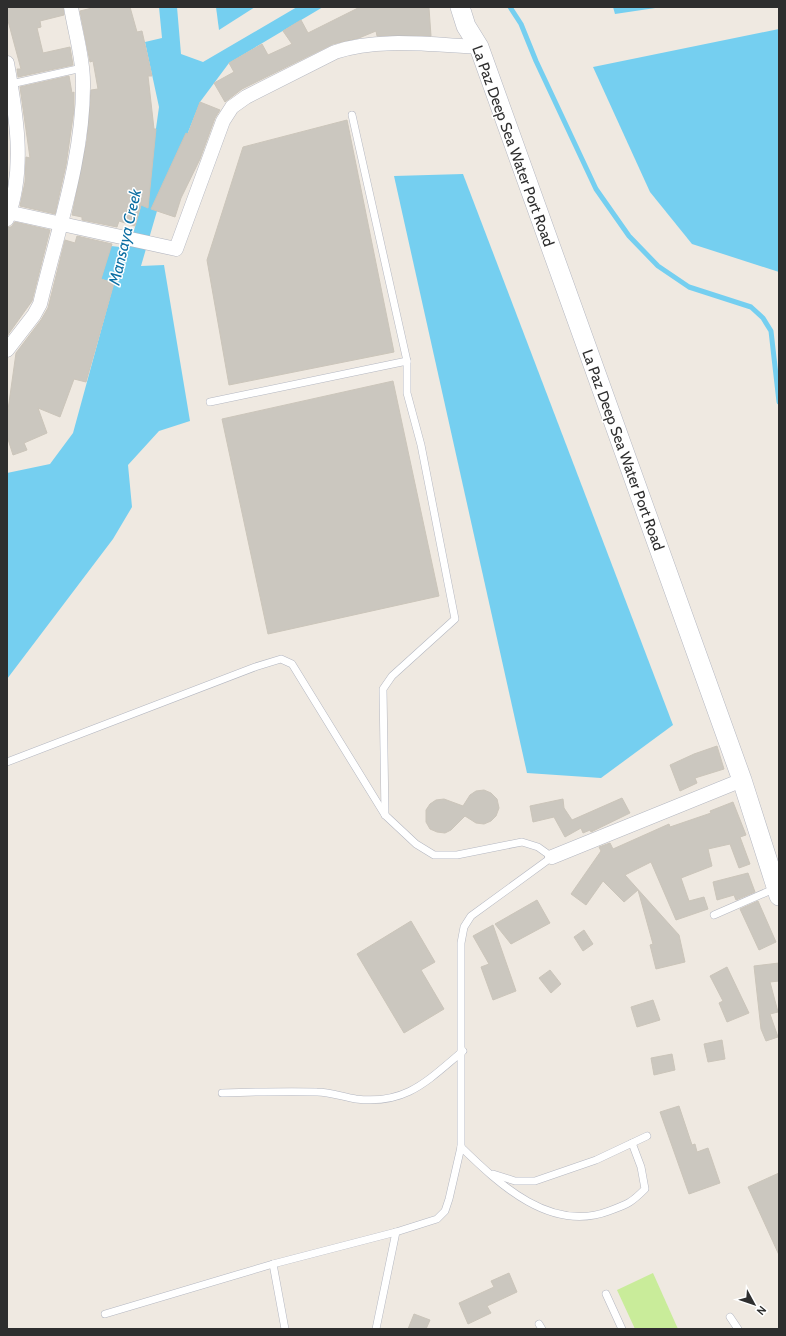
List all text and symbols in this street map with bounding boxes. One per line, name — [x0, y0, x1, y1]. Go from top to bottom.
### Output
street label: La Paz Deep Sea Water Port Road — [468, 43, 558, 249]
water label: Mansaya Creek — [104, 186, 146, 288]
street label: La Paz Deep Sea Water Port Road — [578, 347, 668, 553]
north arrow — [734, 1284, 774, 1324]
text: N — [754, 1303, 770, 1318]

